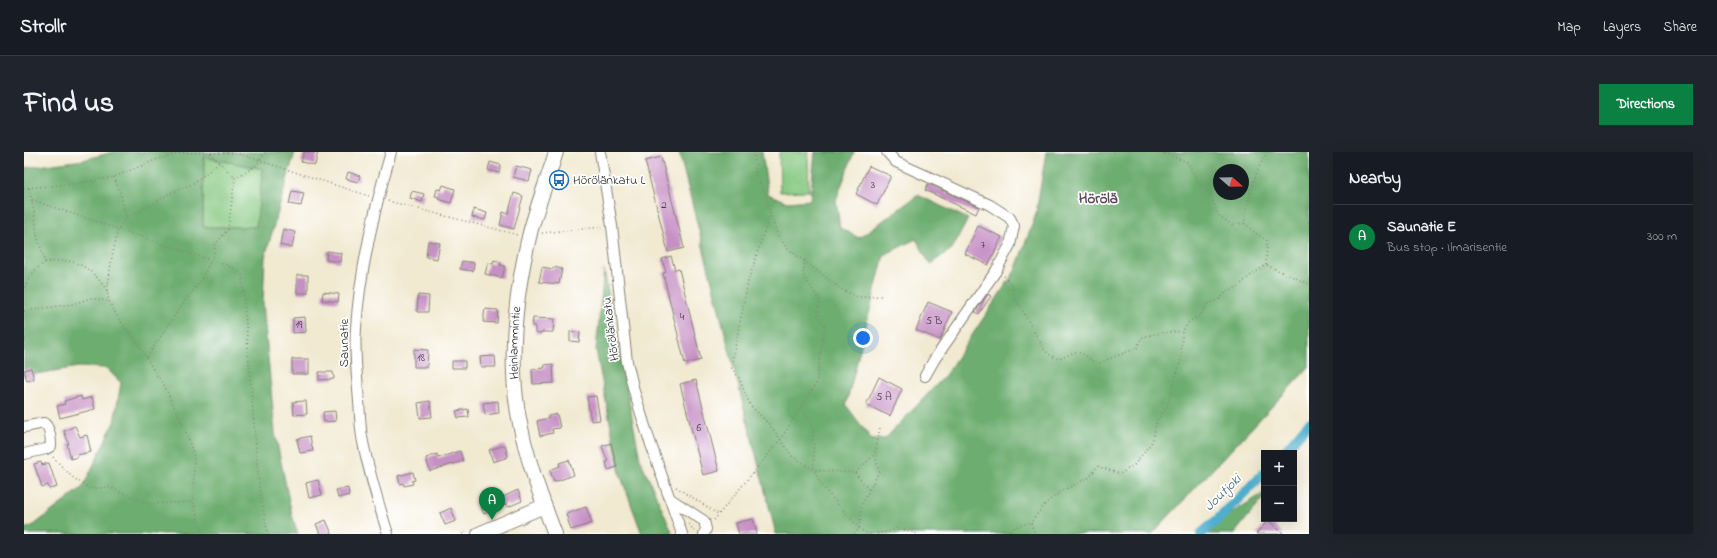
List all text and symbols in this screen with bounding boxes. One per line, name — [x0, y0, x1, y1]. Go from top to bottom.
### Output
text: Strollr — [20, 14, 66, 41]
text: Map — [1557, 17, 1581, 38]
text: Layers — [1603, 17, 1641, 38]
text: Share — [1663, 17, 1697, 38]
text: Find us — [24, 84, 114, 125]
button: Directions — [1599, 84, 1693, 125]
north arrow — [1213, 164, 1249, 200]
text: Nearby — [1349, 166, 1401, 191]
bus stop icon: Hörölänkatu L — [548, 169, 570, 191]
place label: Hörölänkatu L — [573, 171, 646, 190]
house number: 3 — [871, 177, 876, 193]
district label: Hörölä — [1079, 188, 1118, 210]
house number: 2 — [661, 197, 667, 213]
text: Saunatie E — [1387, 216, 1456, 238]
text: A — [1358, 227, 1366, 246]
text: 300 m — [1647, 227, 1677, 246]
house number: 7 — [981, 237, 986, 253]
text: Bus stop · Ilmarisentie — [1387, 238, 1507, 257]
street label: Hörölänkatu — [598, 296, 624, 362]
street label: Heinlammintie — [504, 305, 526, 380]
house number: 4 — [680, 309, 685, 325]
house number: 5 B — [926, 313, 943, 329]
house number: 19 — [296, 317, 303, 333]
street label: Saunatie — [335, 318, 354, 367]
your location — [853, 328, 873, 348]
house number: 18 — [417, 350, 425, 366]
house number: 5 A — [876, 389, 892, 405]
house number: 6 — [697, 420, 702, 436]
map controls — [1261, 450, 1297, 522]
button: + — [1261, 450, 1297, 486]
water label: Joutjoki — [1199, 469, 1248, 516]
button: − — [1261, 486, 1297, 522]
pin: A — [479, 487, 505, 520]

